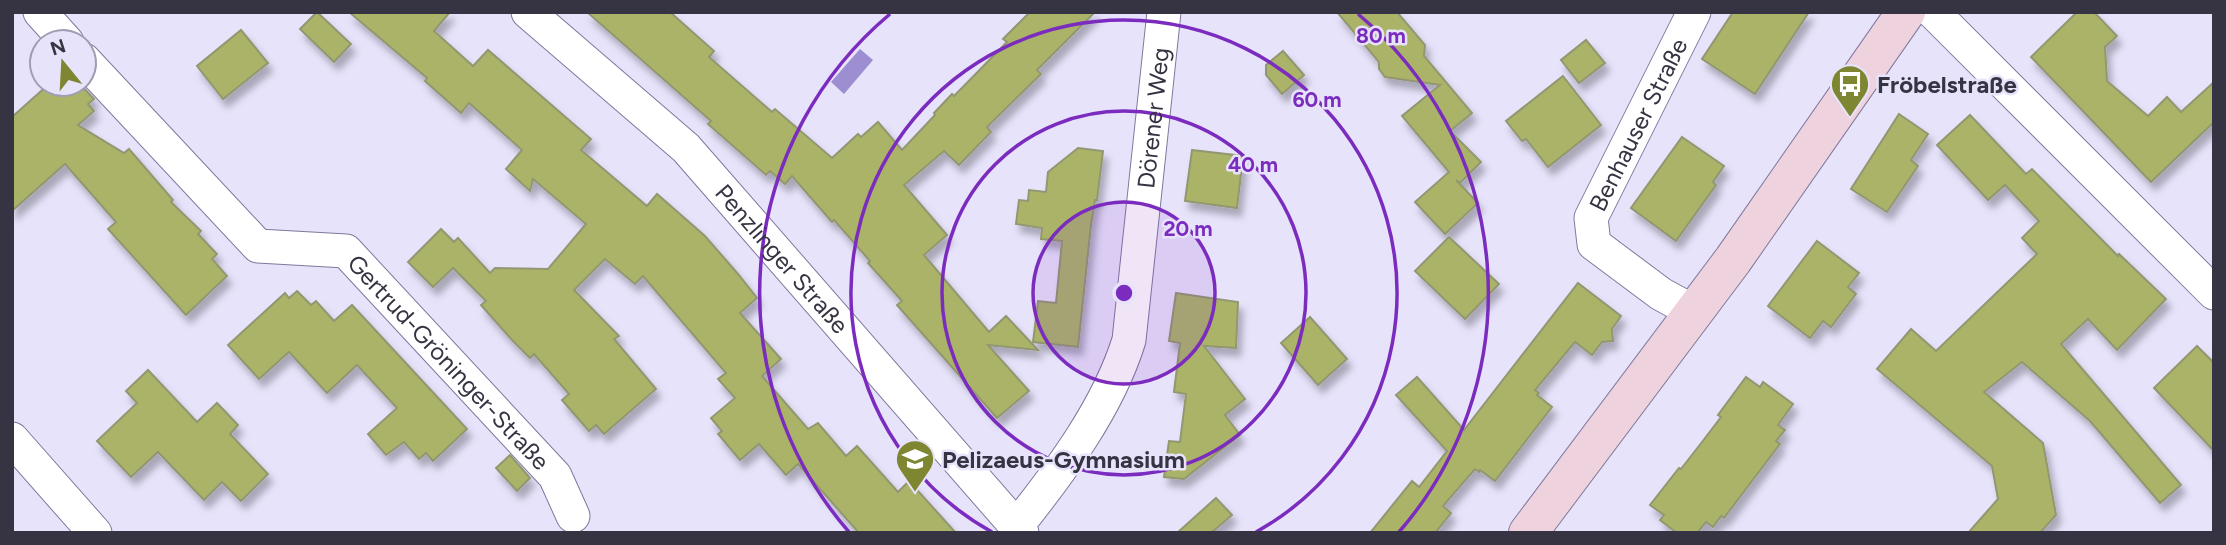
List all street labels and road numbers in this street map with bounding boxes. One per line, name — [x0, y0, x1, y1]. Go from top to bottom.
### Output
street label: Benhauser Straße — [1582, 33, 1693, 216]
street label: Dörener Weg — [1131, 46, 1175, 190]
street label: Penzlinger Straße — [709, 178, 855, 339]
street label: Gertrud-Gröninger-Straße — [342, 248, 556, 475]

